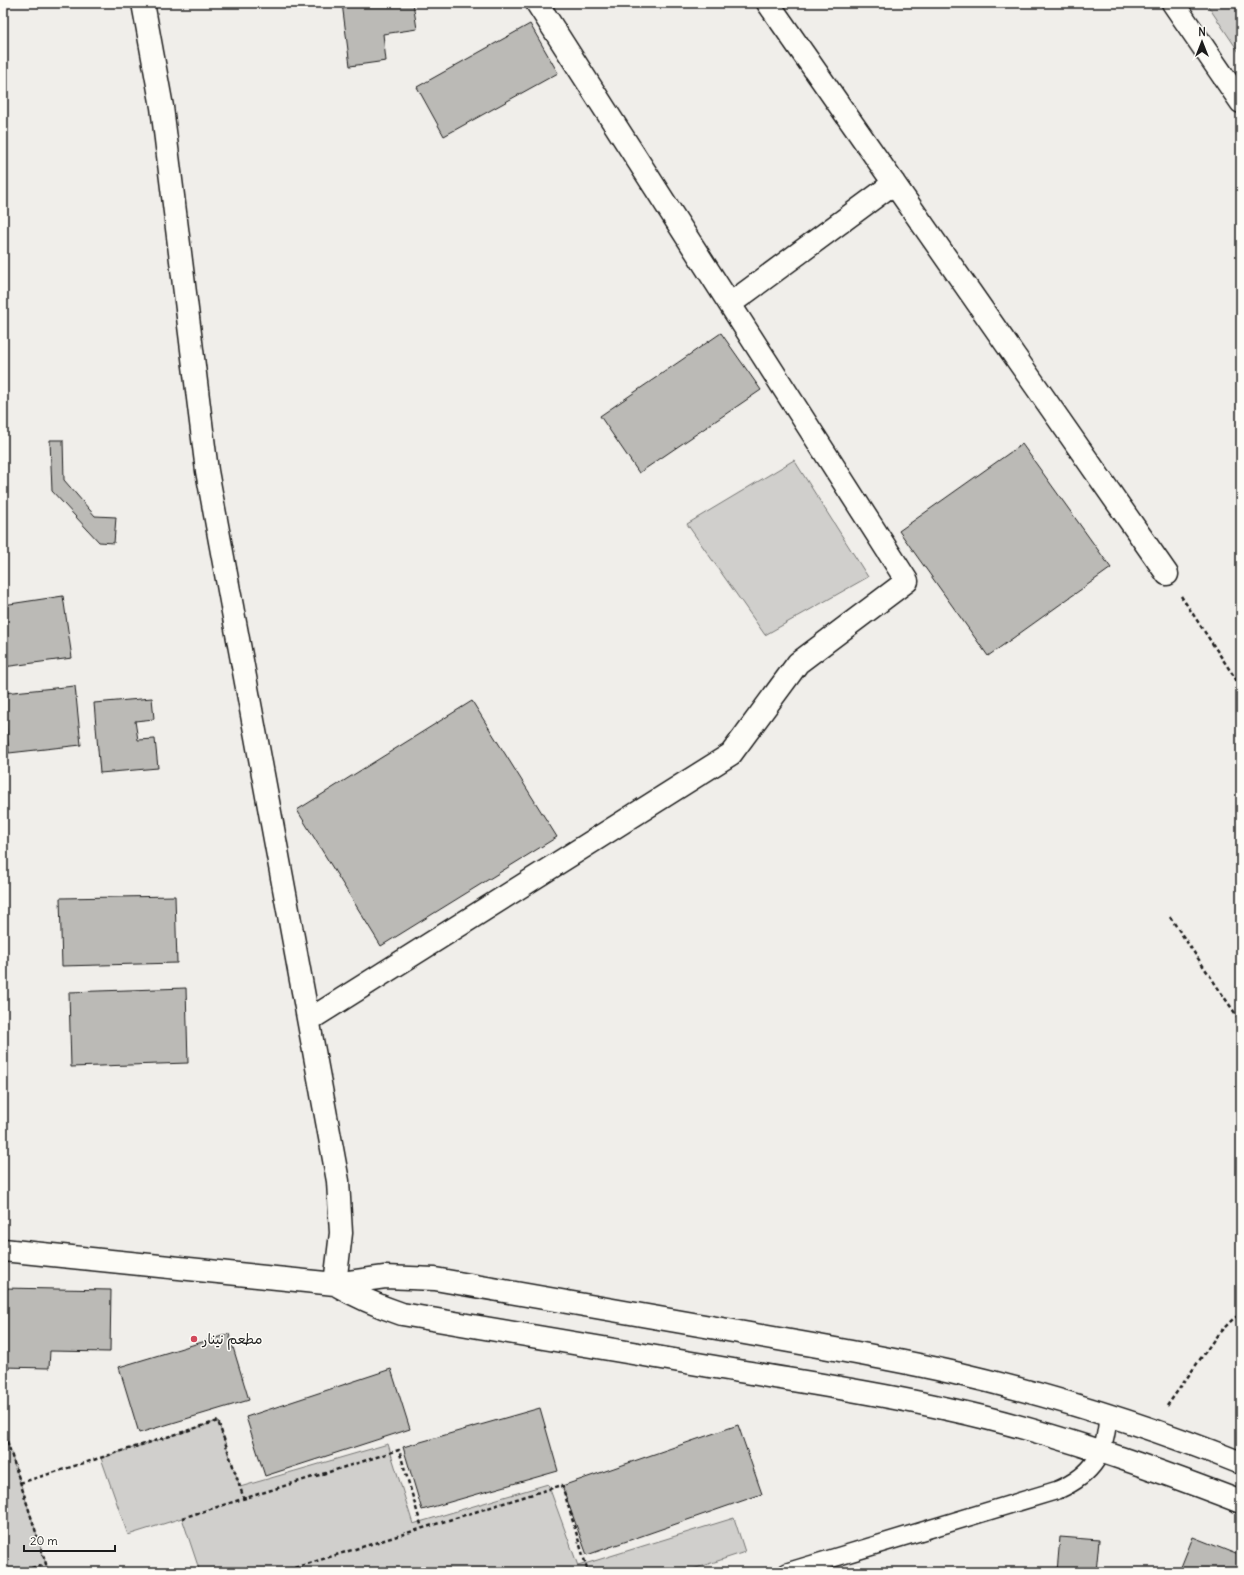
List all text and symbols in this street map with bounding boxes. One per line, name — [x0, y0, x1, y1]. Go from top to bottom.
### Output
north arrow — [1182, 22, 1222, 62]
text: N — [1198, 25, 1206, 39]
place label: مطعم نينار — [201, 1330, 262, 1350]
marker: مطعم نينار — [189, 1334, 199, 1344]
scale bar — [24, 1527, 115, 1553]
text: 20 m — [30, 1533, 58, 1548]

